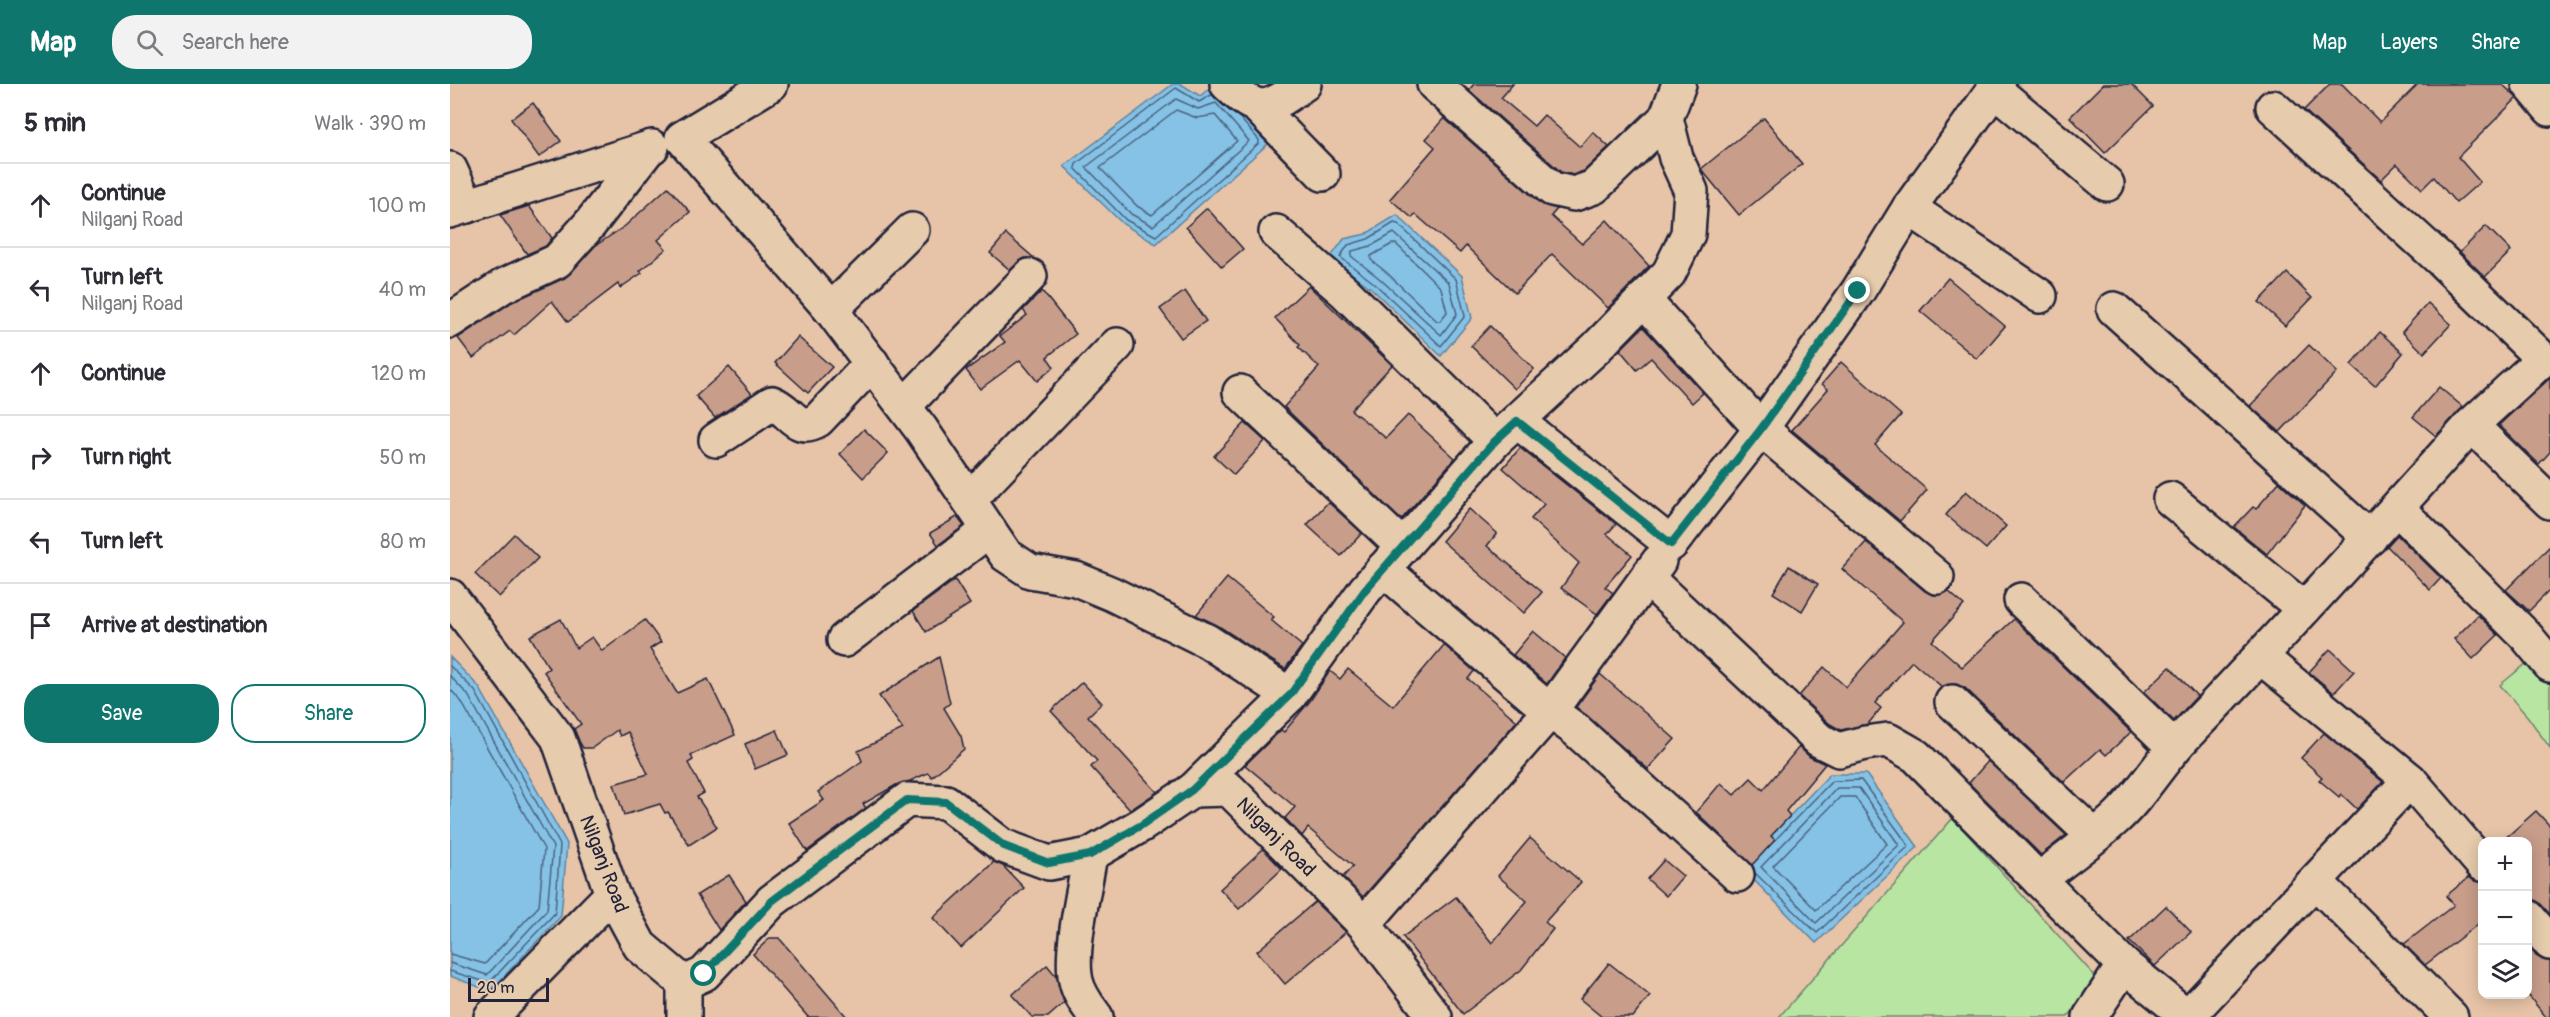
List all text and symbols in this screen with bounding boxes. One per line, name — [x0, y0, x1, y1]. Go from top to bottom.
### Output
search box — [112, 15, 532, 69]
text: Map — [30, 25, 76, 60]
icon: search — [133, 26, 166, 59]
text: Search here — [181, 28, 289, 56]
text: Map — [2312, 29, 2347, 56]
text: Layers — [2380, 29, 2438, 56]
text: Share — [2471, 29, 2520, 56]
text: 5 min — [24, 107, 86, 139]
text: Walk · 390 m — [314, 111, 426, 136]
text: Continue — [81, 179, 165, 207]
icon: ahead — [24, 189, 57, 222]
text: 100 m — [369, 193, 426, 218]
text: Nilganj Road — [81, 207, 183, 232]
text: Turn left — [81, 263, 163, 291]
icon: left — [24, 273, 57, 306]
text: 40 m — [379, 277, 426, 302]
route end — [1844, 277, 1870, 303]
text: Nilganj Road — [81, 291, 183, 316]
icon: ahead — [24, 357, 57, 390]
text: Continue — [81, 359, 165, 387]
text: 120 m — [371, 361, 426, 386]
icon: right — [24, 441, 57, 474]
text: Turn right — [81, 443, 171, 471]
text: 50 m — [379, 445, 426, 470]
icon: left — [24, 525, 57, 558]
text: Turn left — [81, 527, 163, 555]
text: 80 m — [380, 529, 426, 554]
icon: arrive — [24, 609, 57, 642]
text: Arrive at destination — [81, 611, 267, 639]
button: Save — [24, 684, 219, 743]
button: Share — [231, 684, 426, 743]
street label: Nilganj Road — [1231, 792, 1321, 882]
street label: Nilganj Road — [574, 812, 634, 916]
map controls — [2478, 837, 2532, 999]
button: + — [2478, 837, 2532, 891]
button: − — [2478, 891, 2532, 945]
button: layers — [2478, 945, 2532, 999]
route start — [690, 960, 716, 986]
scale bar — [468, 975, 549, 1002]
text: 20 m — [477, 978, 515, 998]

